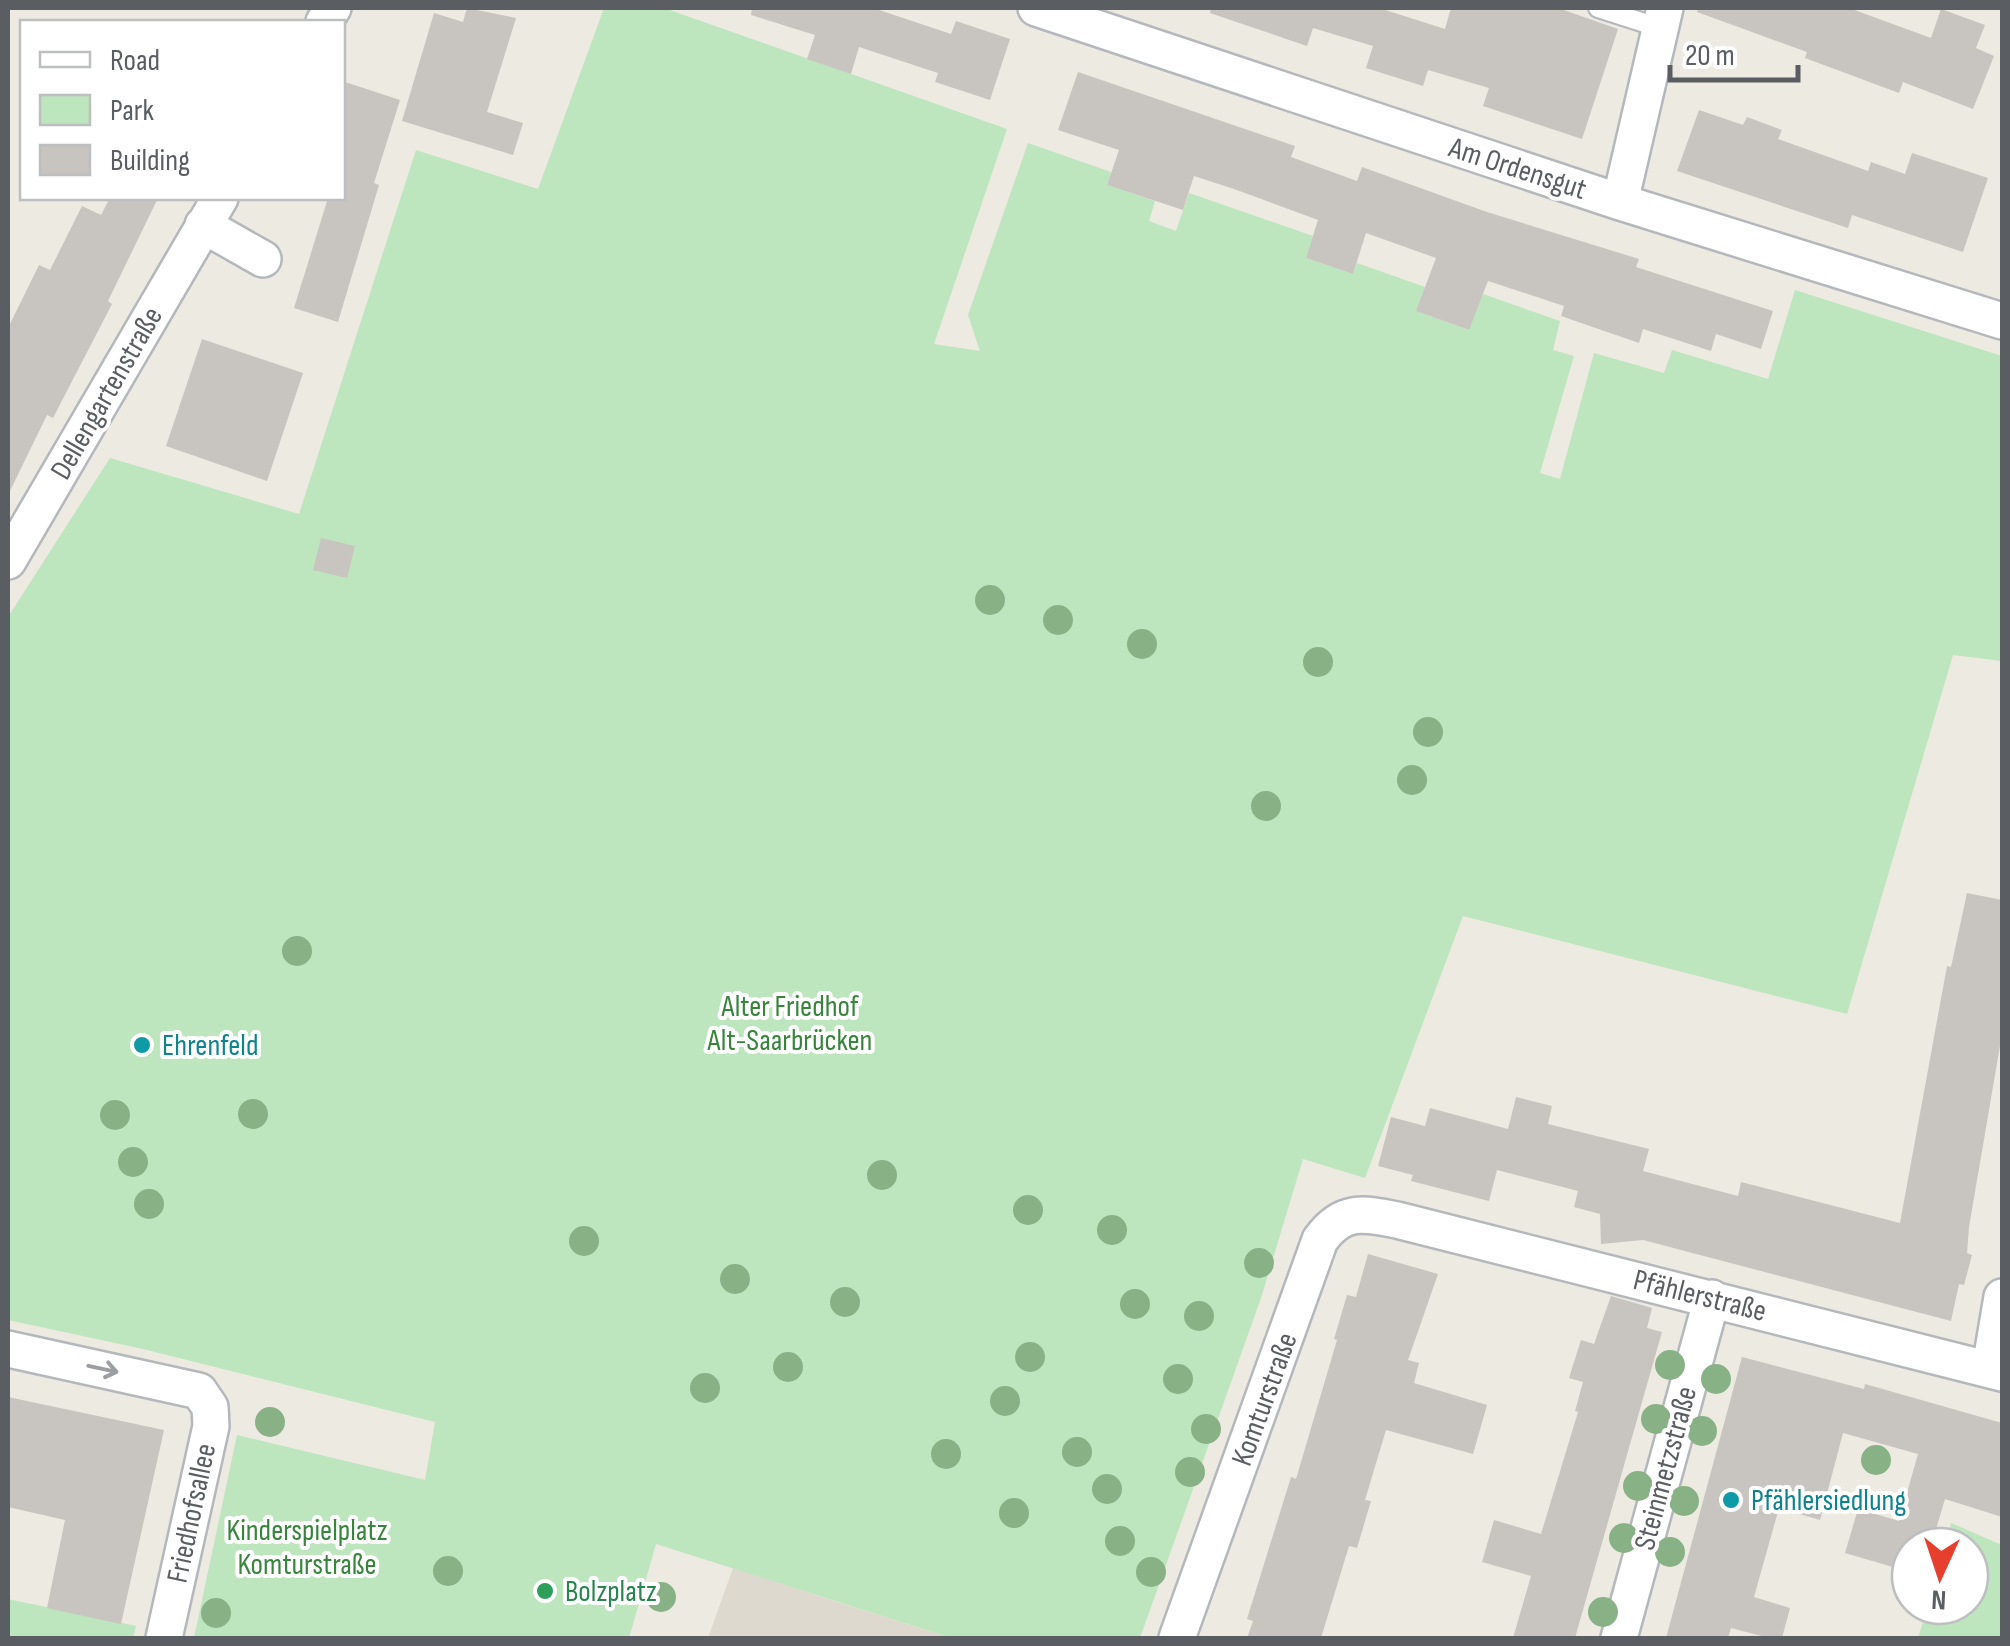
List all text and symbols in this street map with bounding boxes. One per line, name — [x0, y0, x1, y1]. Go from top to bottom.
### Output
legend — [20, 20, 345, 200]
scale bar — [1670, 20, 1798, 82]
text: 20 m — [1685, 38, 1735, 74]
text: Road — [110, 43, 160, 79]
text: Park — [110, 93, 154, 129]
street label: Am Ordensgut — [1444, 130, 1591, 208]
text: Building — [110, 143, 190, 179]
street label: Dellengartenstraße — [43, 301, 171, 486]
park label: Alter Friedhof Alt-Saarbrücken — [707, 989, 872, 1059]
place label: Ehrenfeld — [162, 1028, 258, 1064]
marker: Ehrenfeld — [131, 1034, 153, 1056]
street label: Pfählerstraße — [1630, 1262, 1770, 1330]
street label: Komturstraße — [1224, 1328, 1306, 1471]
one-way arrow — [86, 1360, 118, 1379]
street label: Steinmetzstraße — [1627, 1383, 1705, 1554]
street label: Friedhofsallee — [160, 1440, 224, 1586]
place label: Pfählersiedlung — [1751, 1483, 1906, 1519]
marker: Pfählersiedlung — [1720, 1489, 1742, 1511]
park label: Kinderspielplatz Komturstraße — [227, 1513, 388, 1583]
north arrow — [1890, 1526, 1990, 1626]
place label: Bolzplatz — [565, 1574, 657, 1610]
marker: Bolzplatz — [534, 1580, 556, 1602]
text: N — [1930, 1583, 1947, 1616]

